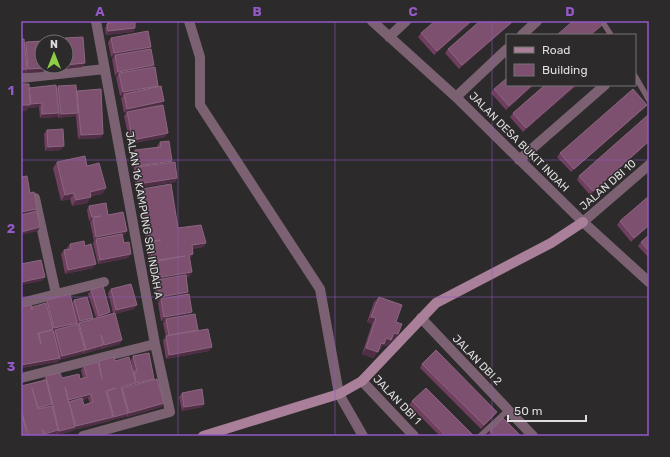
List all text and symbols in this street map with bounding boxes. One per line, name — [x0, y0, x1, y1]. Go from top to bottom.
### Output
text: A — [95, 4, 105, 19]
text: B — [252, 4, 262, 19]
text: C — [408, 4, 418, 19]
text: D — [565, 4, 575, 19]
north arrow — [34, 34, 74, 74]
legend — [506, 34, 636, 86]
text: N — [50, 38, 58, 51]
text: Road — [542, 43, 570, 57]
text: Building — [542, 63, 588, 77]
text: 1 — [8, 83, 14, 98]
street label: JALAN DESA BUKIT INDAH — [466, 89, 572, 195]
street label: JALAN 16 KAMPUNG SRI INDAH A — [123, 130, 165, 301]
street label: JALAN DBI 10 — [577, 157, 639, 213]
text: 2 — [7, 221, 15, 236]
street label: JALAN DBI 2 — [450, 332, 504, 388]
text: 3 — [7, 359, 16, 374]
street label: JALAN DBI 1 — [370, 373, 424, 427]
scale bar — [508, 397, 586, 423]
text: 50 m — [514, 404, 542, 418]

